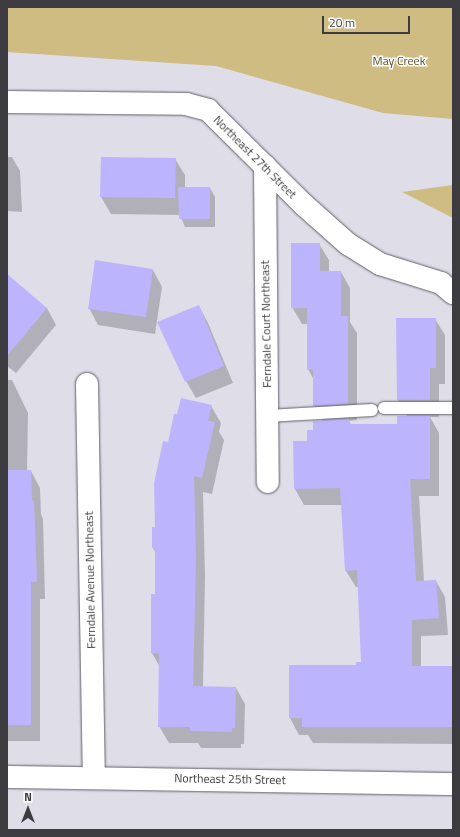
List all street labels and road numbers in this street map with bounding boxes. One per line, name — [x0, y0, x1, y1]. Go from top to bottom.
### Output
street label: Northeast 27th Street — [211, 113, 299, 201]
street label: Ferndale Court Northeast — [258, 260, 274, 388]
street label: Ferndale Avenue Northeast — [82, 511, 98, 649]
street label: Northeast 25th Street — [174, 771, 286, 787]

